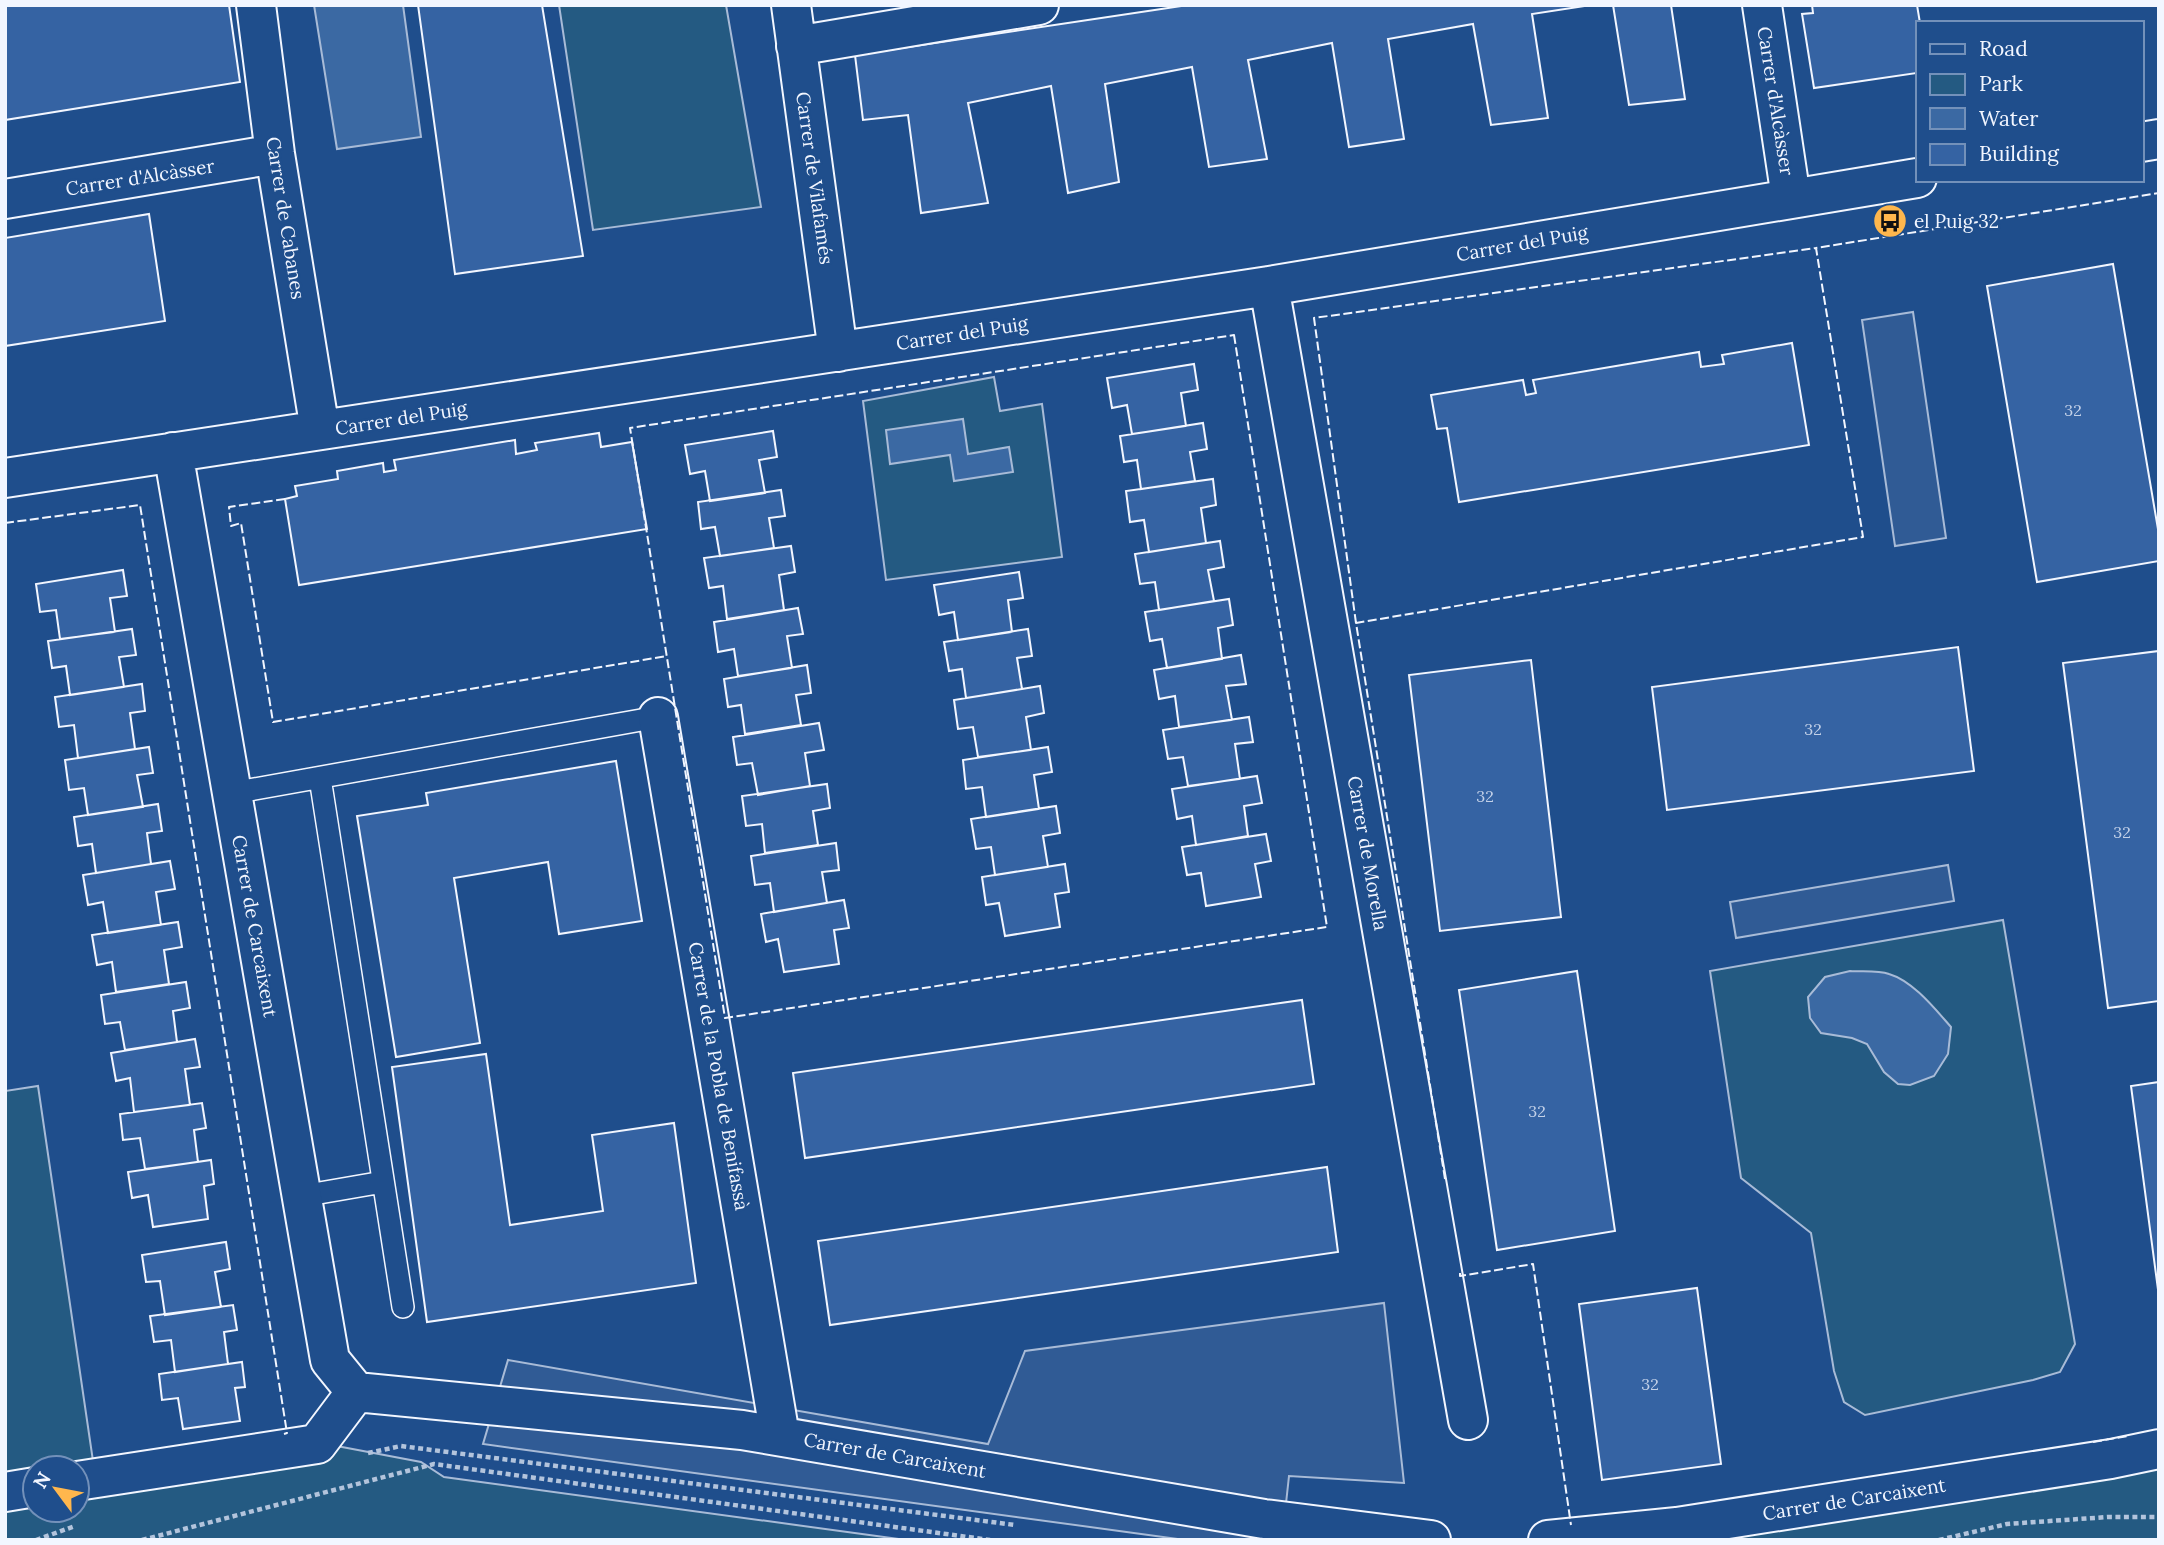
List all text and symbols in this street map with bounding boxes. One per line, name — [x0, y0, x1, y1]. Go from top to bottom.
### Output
legend — [1916, 21, 2143, 182]
street label: Carrer d'Alcàsser — [1752, 25, 1800, 178]
text: Road — [1979, 35, 2028, 62]
text: Park — [1979, 70, 2023, 97]
street label: Carrer de Vilafamés — [791, 90, 839, 266]
text: Water — [1979, 105, 2038, 132]
street label: Carrer de Cabanes — [261, 135, 311, 301]
text: Building — [1979, 140, 2059, 167]
street label: Carrer d'Alcàsser — [64, 153, 217, 201]
bus stop icon: el Puig 32 — [1871, 202, 1909, 240]
place label: el Puig 32 — [1914, 209, 1999, 233]
street label: Carrer del Puig — [1454, 220, 1590, 266]
street label: Carrer del Puig — [894, 311, 1030, 355]
street label: Carrer del Puig — [333, 396, 469, 440]
house number: 32 — [2064, 400, 2082, 420]
house number: 32 — [1804, 719, 1822, 739]
street label: Carrer de Morella — [1343, 774, 1393, 932]
house number: 32 — [1476, 786, 1494, 806]
house number: 32 — [2113, 822, 2131, 842]
street label: Carrer de Carcaixent — [227, 833, 283, 1020]
street label: Carrer de la Pobla de Benifassà — [684, 940, 754, 1212]
house number: 32 — [1528, 1101, 1546, 1121]
house number: 32 — [1641, 1374, 1659, 1394]
street label: Carrer de Carcaixent — [802, 1427, 989, 1483]
north arrow — [21, 1454, 91, 1524]
text: N — [28, 1467, 56, 1493]
street label: Carrer de Carcaixent — [1761, 1473, 1948, 1525]

